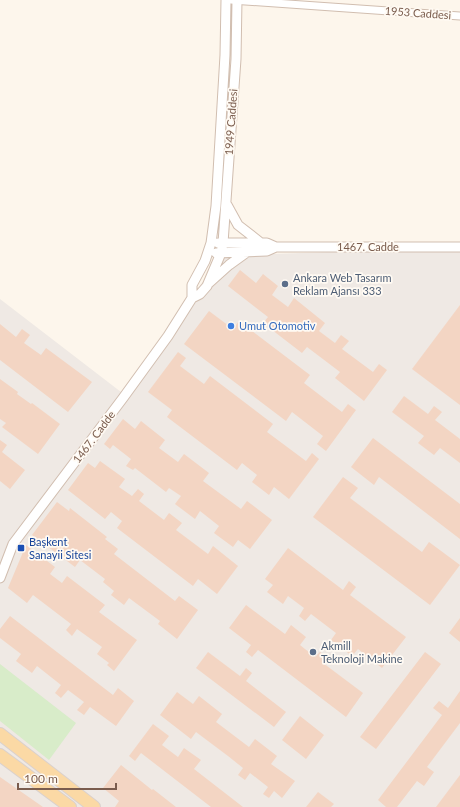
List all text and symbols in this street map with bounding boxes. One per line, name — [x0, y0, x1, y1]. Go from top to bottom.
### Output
street label: 1953 Caddesi — [384, 4, 452, 21]
street label: 1949 Caddesi — [222, 88, 239, 156]
street label: 1467. Cadde — [337, 240, 399, 253]
place label: Ankara Web Tasarım Reklam Ajansı 333 — [293, 271, 392, 297]
marker: Ankara Web Tasarım Reklam Ajansı 333 — [280, 279, 290, 289]
place label: Umut Otomotiv — [239, 319, 316, 332]
marker: Umut Otomotiv — [226, 321, 236, 331]
street label: 1467. Cadde — [70, 408, 118, 465]
place label: Başkent Sanayii Sitesi — [29, 535, 92, 561]
marker: Başkent Sanayii Sitesi — [16, 543, 26, 553]
place label: Akmill Teknoloji Makine — [321, 639, 403, 665]
marker: Akmill Teknoloji Makine — [308, 647, 318, 657]
scale bar — [18, 765, 116, 791]
text: 100 m — [24, 771, 58, 786]

